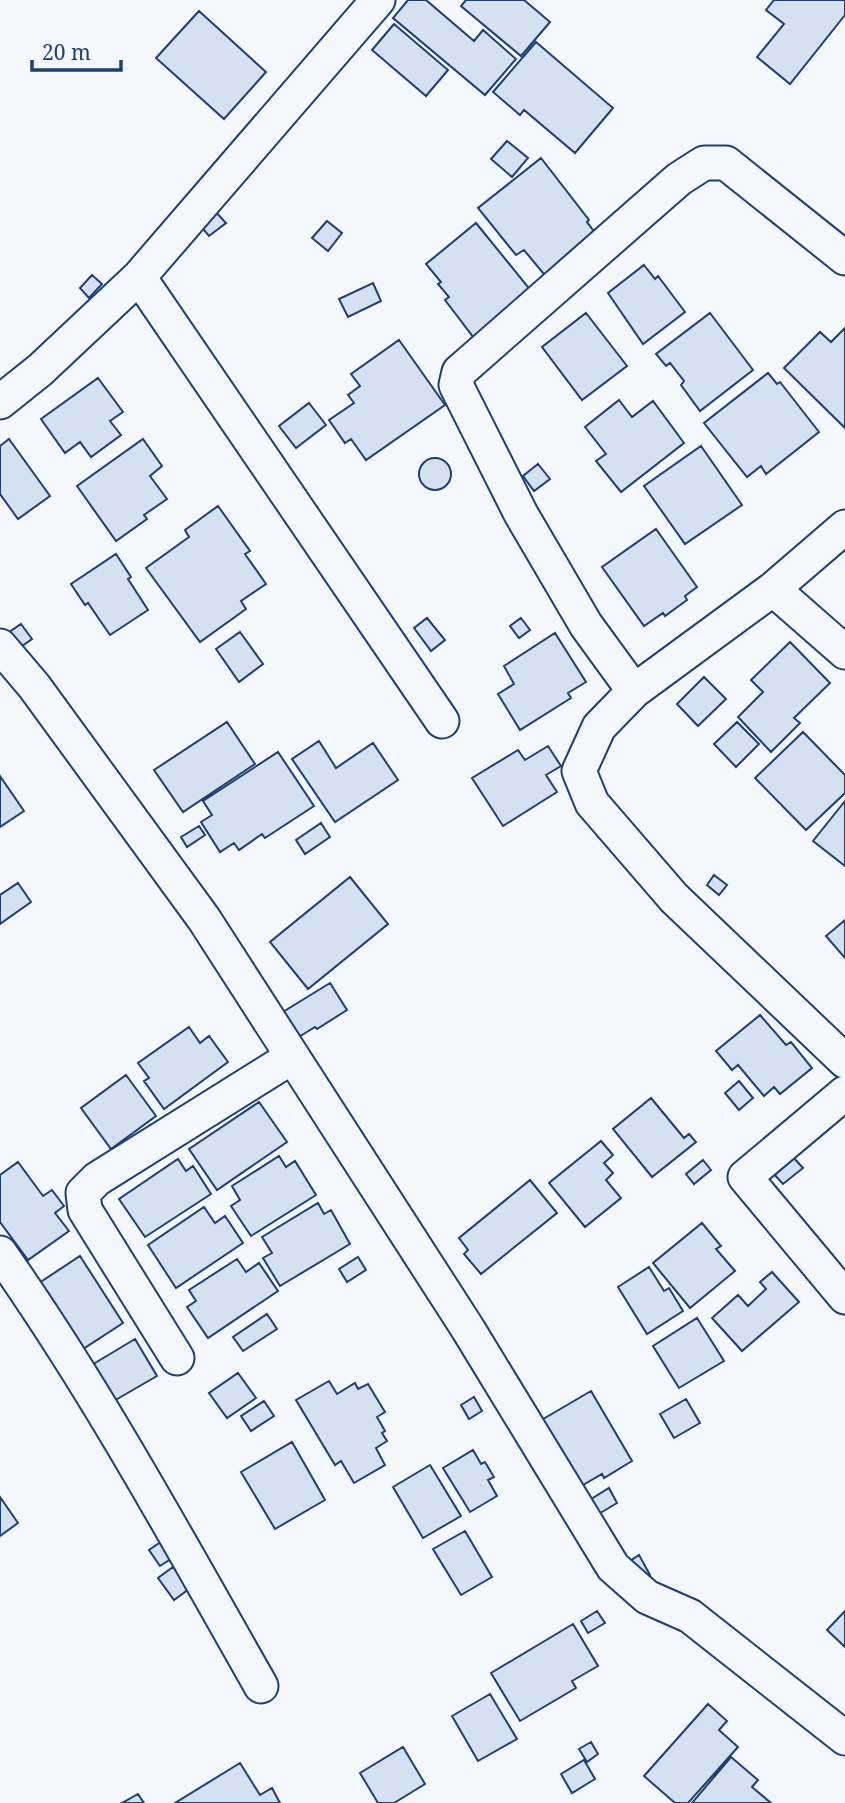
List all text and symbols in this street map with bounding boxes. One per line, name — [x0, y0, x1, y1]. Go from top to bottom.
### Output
scale bar — [32, 28, 121, 72]
text: 20 m — [42, 38, 91, 66]

